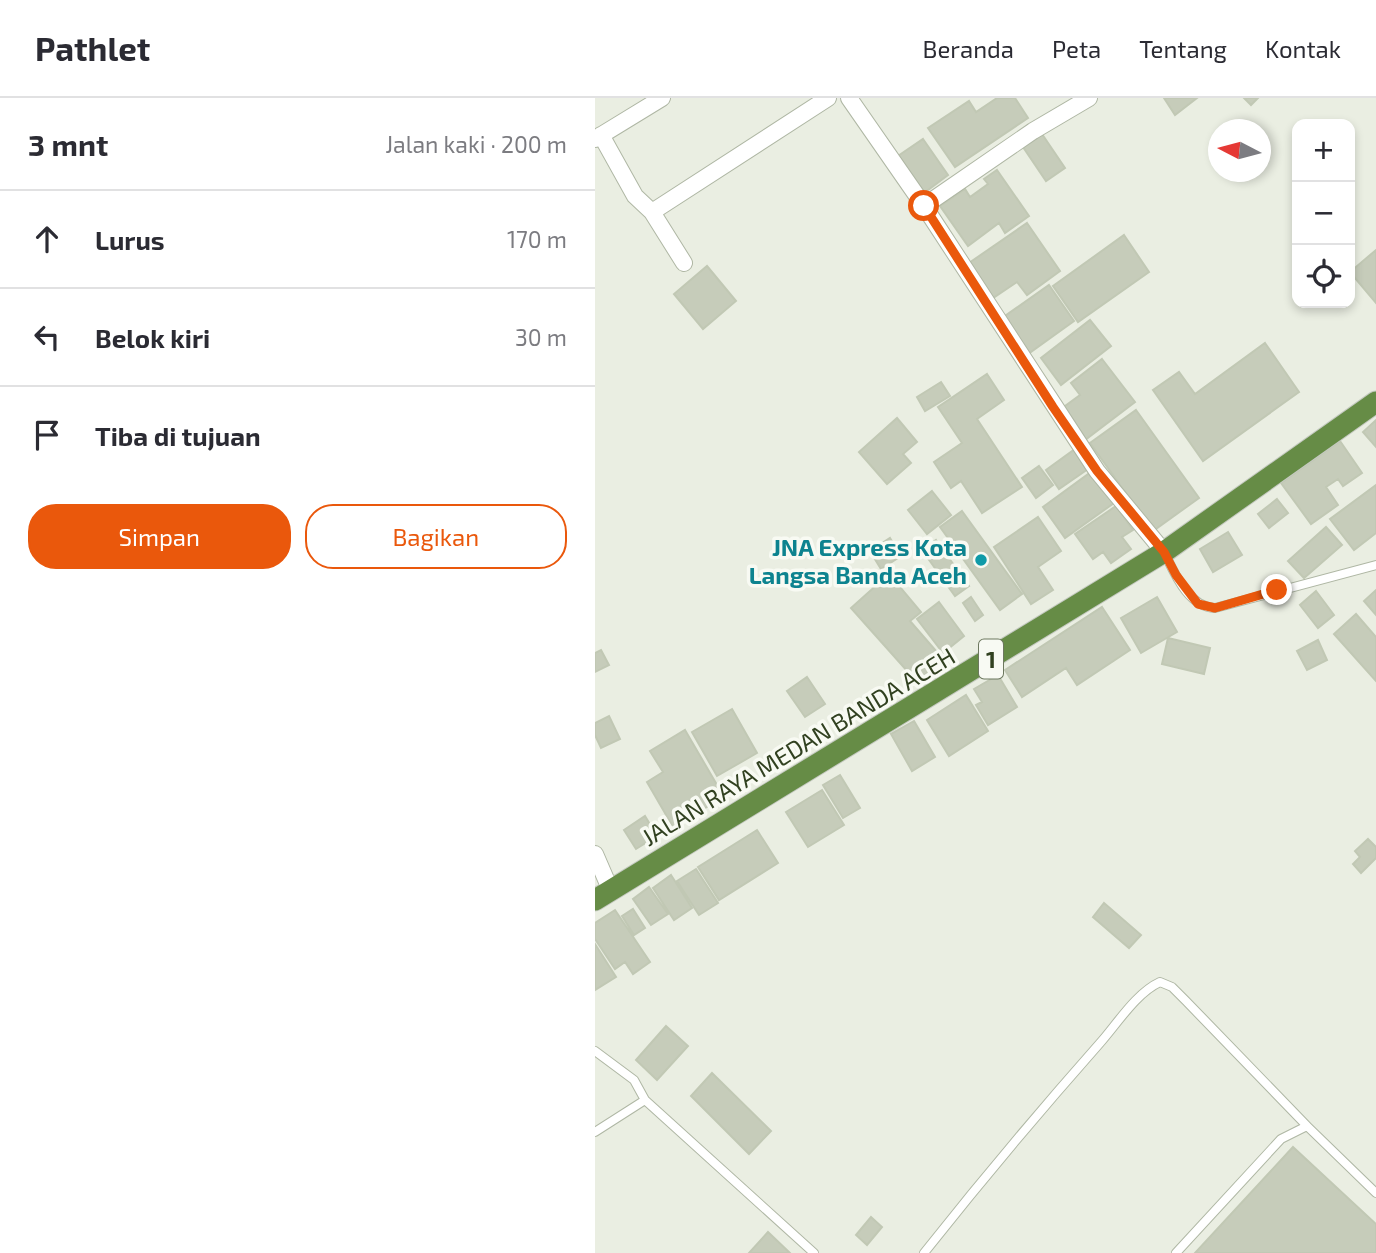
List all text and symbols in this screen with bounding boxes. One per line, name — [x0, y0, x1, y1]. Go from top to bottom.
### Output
text: Pathlet — [35, 28, 150, 68]
text: Beranda — [923, 34, 1014, 63]
text: Peta — [1052, 34, 1101, 63]
text: Tentang — [1139, 34, 1227, 63]
text: Kontak — [1265, 34, 1341, 63]
north arrow — [1208, 119, 1271, 182]
map controls — [1292, 119, 1355, 308]
button: + — [1292, 119, 1355, 182]
text: 3 mnt — [28, 126, 108, 162]
text: Jalan kaki · 200 m — [385, 130, 567, 158]
button: − — [1292, 182, 1355, 245]
route start — [908, 190, 939, 221]
icon: ahead — [28, 220, 66, 258]
text: Lurus — [95, 224, 165, 255]
text: 170 m — [507, 225, 567, 253]
button: locate — [1292, 245, 1355, 308]
icon: left — [28, 318, 66, 356]
text: Belok kiri — [95, 322, 210, 353]
text: 30 m — [515, 323, 567, 351]
icon: arrive — [28, 416, 66, 454]
text: Tiba di tujuan — [95, 420, 261, 451]
button: Simpan — [28, 504, 291, 569]
button: Bagikan — [305, 504, 567, 569]
place label: JNA Express Kota Langsa Banda Aceh — [749, 532, 967, 589]
marker: JNA Express Kota Langsa Banda Aceh — [973, 552, 989, 568]
route end — [1261, 574, 1292, 605]
road number: 1 — [979, 639, 1003, 678]
street label: JALAN RAYA MEDAN BANDA ACEH — [636, 641, 960, 851]

